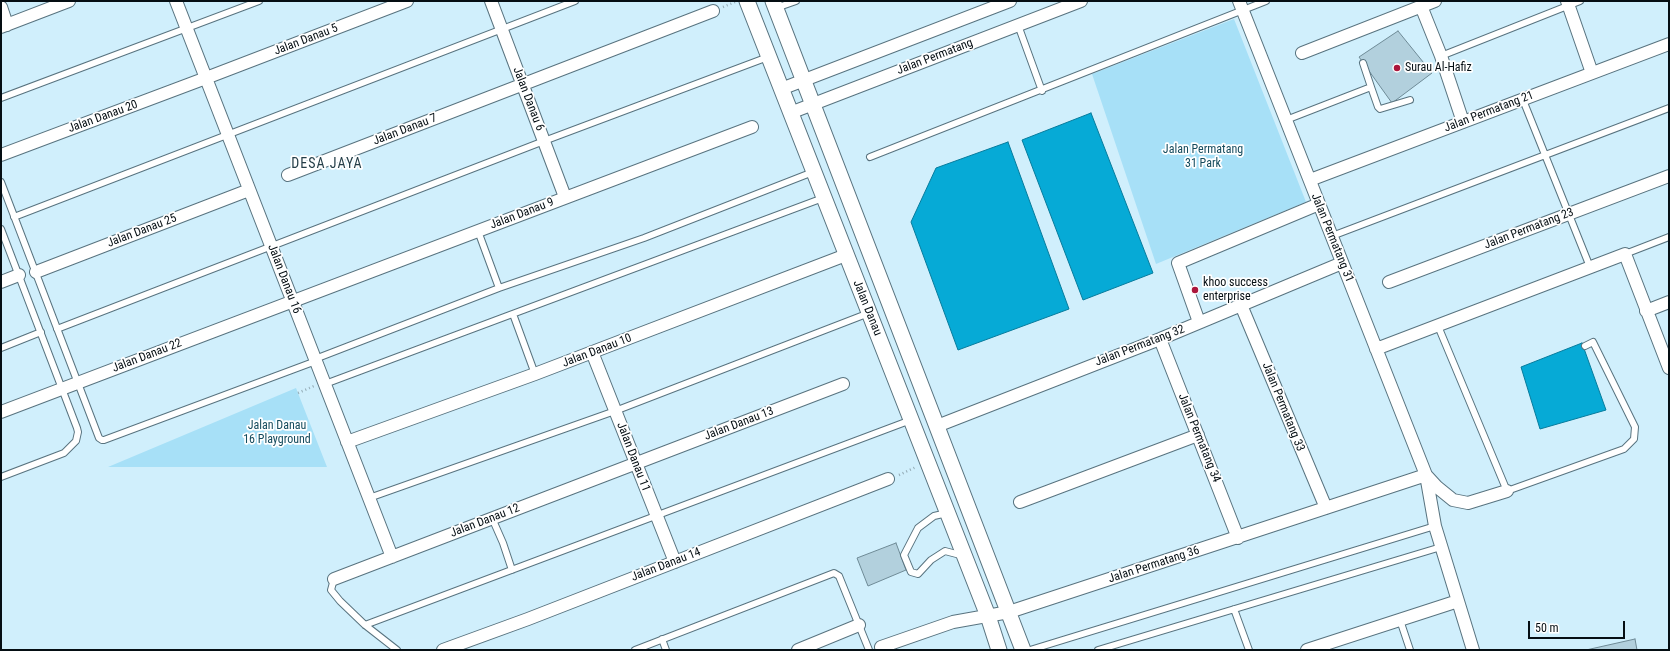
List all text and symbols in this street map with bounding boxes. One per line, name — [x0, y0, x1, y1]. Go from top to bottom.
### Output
street label: Jalan Danau 5 — [272, 21, 340, 59]
street label: Jalan Permatang — [895, 36, 975, 78]
place label: Surau Al-Hafiz — [1405, 61, 1472, 75]
marker: Surau Al-Hafiz — [1392, 63, 1402, 73]
street label: Jalan Danau 6 — [509, 65, 547, 133]
street label: Jalan Permatang 21 — [1442, 88, 1536, 136]
street label: Jalan Danau 20 — [66, 98, 140, 136]
street label: Jalan Danau 7 — [371, 111, 439, 149]
park label: Jalan Permatang 31 Park — [1163, 143, 1243, 171]
district label: DESA JAYA — [291, 156, 363, 172]
street label: Jalan Permatang 31 — [1308, 191, 1356, 285]
street label: Jalan Danau 9 — [488, 195, 556, 233]
street label: Jalan Permatang 23 — [1482, 205, 1576, 253]
street label: Jalan Danau 25 — [105, 211, 179, 251]
street label: Jalan Danau 16 — [264, 242, 304, 316]
place label: khoo success enterprise — [1203, 276, 1268, 304]
street label: Jalan Danau — [849, 278, 885, 338]
marker: khoo success enterprise — [1190, 285, 1200, 295]
street label: Jalan Permatang 32 — [1093, 322, 1187, 370]
street label: Jalan Danau 10 — [560, 331, 634, 371]
street label: Jalan Danau 22 — [110, 336, 184, 376]
street label: Jalan Permatang 33 — [1259, 360, 1307, 454]
street label: Jalan Permatang 34 — [1175, 391, 1223, 485]
street label: Jalan Danau 13 — [702, 404, 776, 444]
park label: Jalan Danau 16 Playground — [243, 419, 311, 447]
street label: Jalan Danau 11 — [613, 420, 653, 494]
street label: Jalan Danau 12 — [448, 501, 522, 541]
street label: Jalan Permatang 36 — [1107, 543, 1201, 587]
street label: Jalan Danau 14 — [629, 545, 703, 585]
scale bar — [1530, 613, 1627, 639]
text: 50 m — [1535, 621, 1559, 635]

